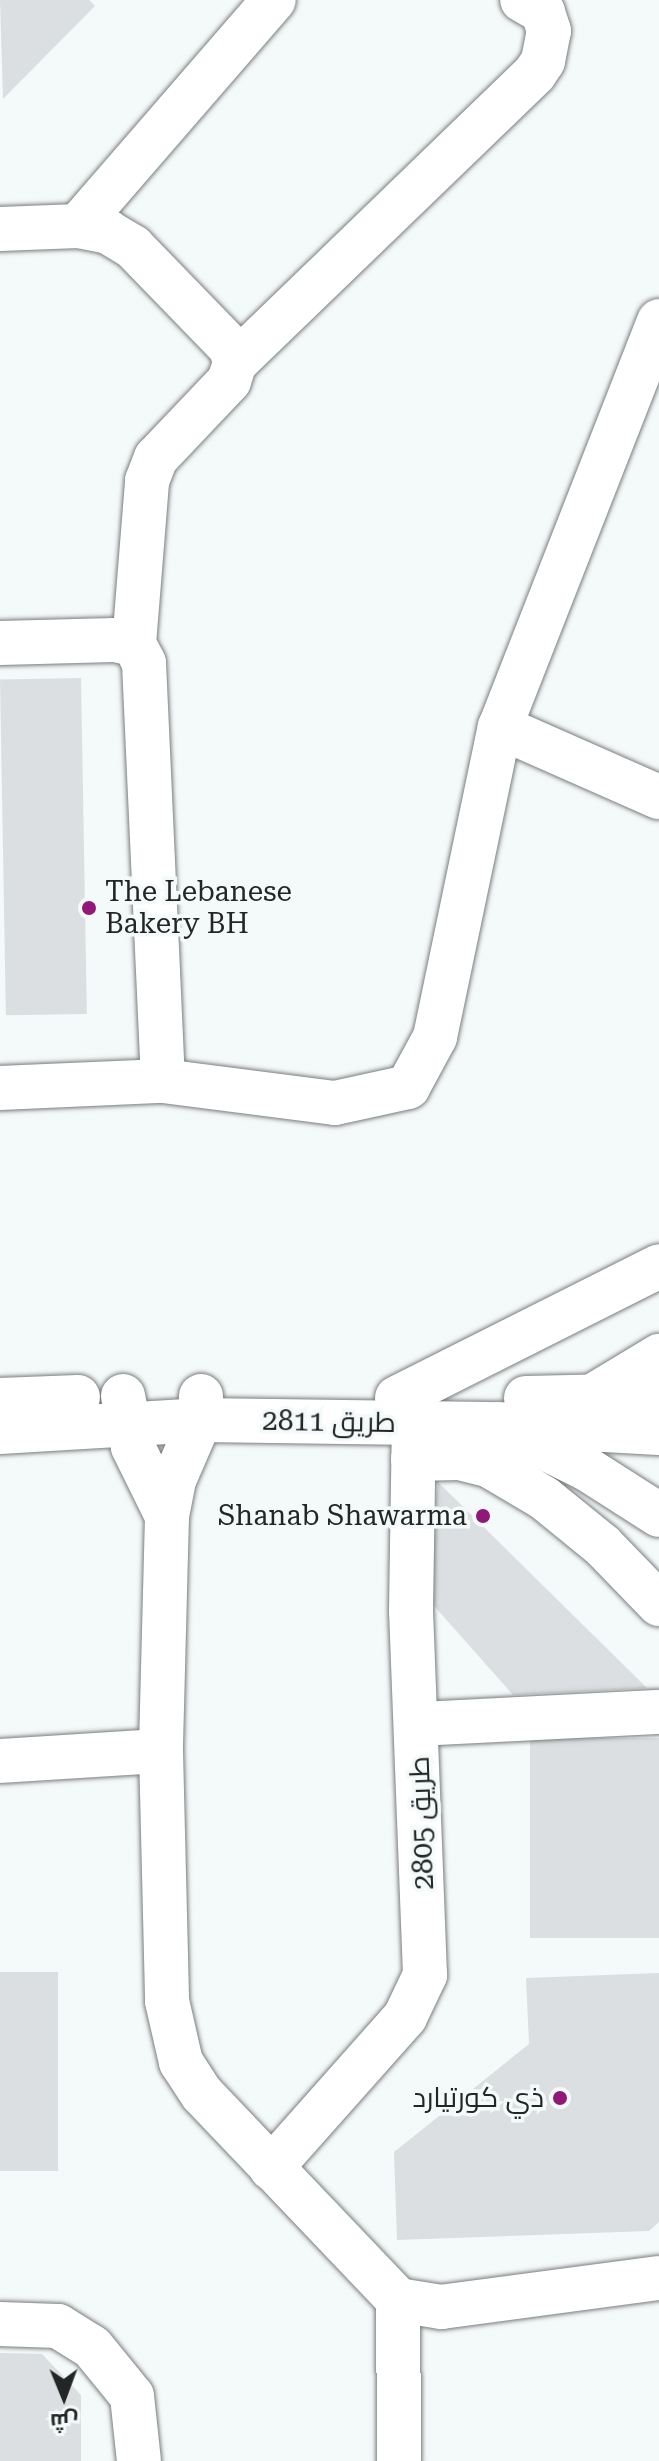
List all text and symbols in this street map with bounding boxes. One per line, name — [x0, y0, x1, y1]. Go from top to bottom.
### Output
place label: The Lebanese Bakery BH — [105, 875, 292, 941]
marker: The Lebanese Bakery BH — [80, 899, 98, 917]
street label: طريق 2811 — [262, 1404, 396, 1440]
place label: Shanab Shawarma — [218, 1499, 467, 1533]
marker: Shanab Shawarma — [474, 1507, 492, 1525]
street label: طريق 2805 — [403, 1756, 441, 1890]
place label: ذي كورتيارد — [412, 2081, 544, 2115]
marker: ذي كورتيارد — [551, 2089, 569, 2107]
north arrow — [24, 2357, 104, 2437]
text: ش — [50, 2409, 79, 2434]

